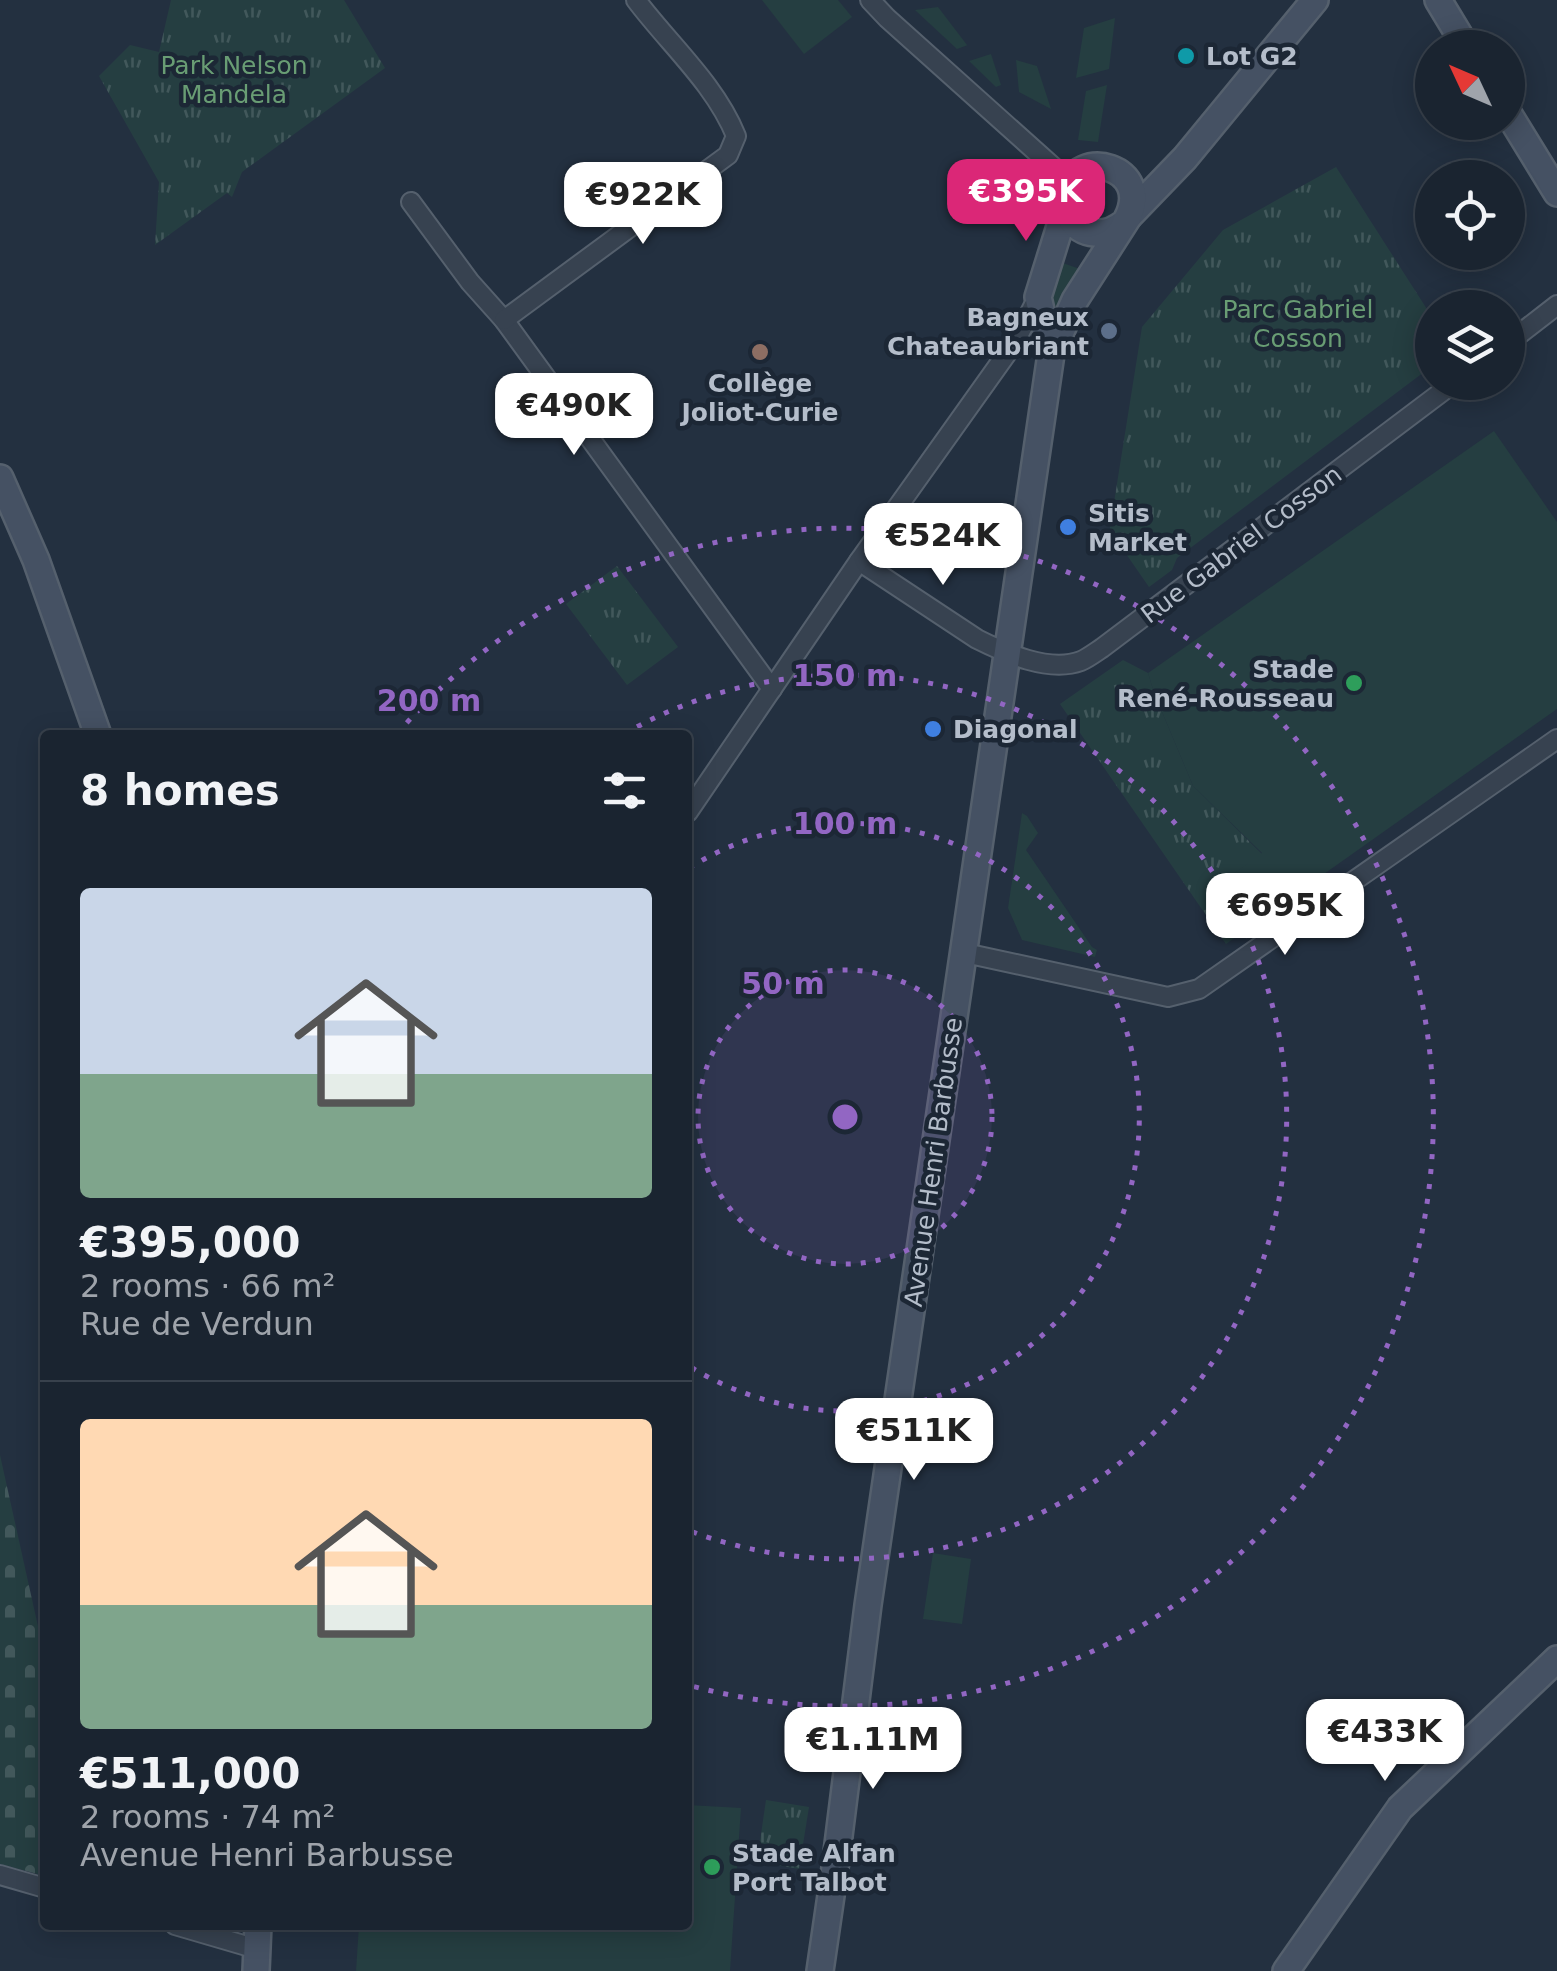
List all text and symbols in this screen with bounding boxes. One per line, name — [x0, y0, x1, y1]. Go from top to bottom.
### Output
north arrow — [1415, 30, 1525, 140]
map controls — [1415, 30, 1525, 400]
place label: Lot G2 — [1206, 42, 1298, 71]
marker: Lot G2 — [1175, 45, 1197, 67]
park label: Park Nelson Mandela — [160, 51, 308, 109]
pin: €395K — [956, 159, 1096, 244]
button: locate — [1415, 160, 1525, 270]
pin: €922K — [573, 162, 713, 247]
text: €395K — [969, 172, 1083, 210]
text: €922K — [586, 175, 700, 213]
button: layers — [1415, 290, 1525, 400]
park label: Parc Gabriel Cosson — [1223, 295, 1373, 353]
place label: Bagneux Chateaubriant — [887, 303, 1089, 361]
marker: Bagneux Chateaubriant — [1098, 320, 1120, 342]
marker: Collège Joliot-Curie — [749, 341, 771, 363]
place label: Collège Joliot-Curie — [679, 369, 839, 427]
pin: €490K — [504, 373, 644, 458]
text: €490K — [517, 386, 631, 424]
street label: Rue Gabriel Cosson — [1135, 460, 1347, 629]
place label: Sitis Market — [1088, 499, 1187, 557]
pin: €524K — [873, 503, 1013, 588]
text: €524K — [886, 516, 1000, 554]
marker: Sitis Market — [1057, 516, 1079, 538]
place label: Stade René-Rousseau — [1117, 655, 1334, 713]
text: 150 m — [793, 658, 897, 693]
marker: Stade René-Rousseau — [1343, 672, 1365, 694]
text: 200 m — [377, 683, 481, 718]
place label: Diagonal — [953, 715, 1078, 744]
marker: Diagonal — [922, 718, 944, 740]
icon: filters — [597, 763, 652, 818]
text: 8 homes — [80, 766, 280, 815]
text: 100 m — [793, 806, 897, 841]
pin: €695K — [1215, 873, 1355, 958]
text: €695K — [1228, 886, 1342, 924]
icon: home — [276, 953, 456, 1133]
text: 50 m — [741, 966, 825, 1001]
street label: Avenue Henri Barbusse — [899, 1016, 968, 1309]
centre of rings — [827, 1099, 863, 1135]
text: €395,000 — [80, 1218, 301, 1267]
text: 2 rooms · 66 m² — [80, 1267, 335, 1305]
text: Rue de Verdun — [80, 1305, 314, 1343]
pin: €511K — [844, 1398, 984, 1483]
text: €511K — [857, 1411, 971, 1449]
icon: home — [276, 1484, 456, 1664]
pin: €433K — [1315, 1699, 1455, 1784]
pin: €1.11M — [792, 1707, 954, 1792]
text: €433K — [1328, 1712, 1442, 1750]
text: €1.11M — [806, 1720, 940, 1758]
text: €511,000 — [80, 1749, 301, 1798]
text: 2 rooms · 74 m² — [80, 1798, 335, 1836]
text: Avenue Henri Barbusse — [80, 1836, 454, 1874]
place label: Stade Alfan Port Talbot — [732, 1839, 896, 1897]
marker: Stade Alfan Port Talbot — [701, 1856, 723, 1878]

